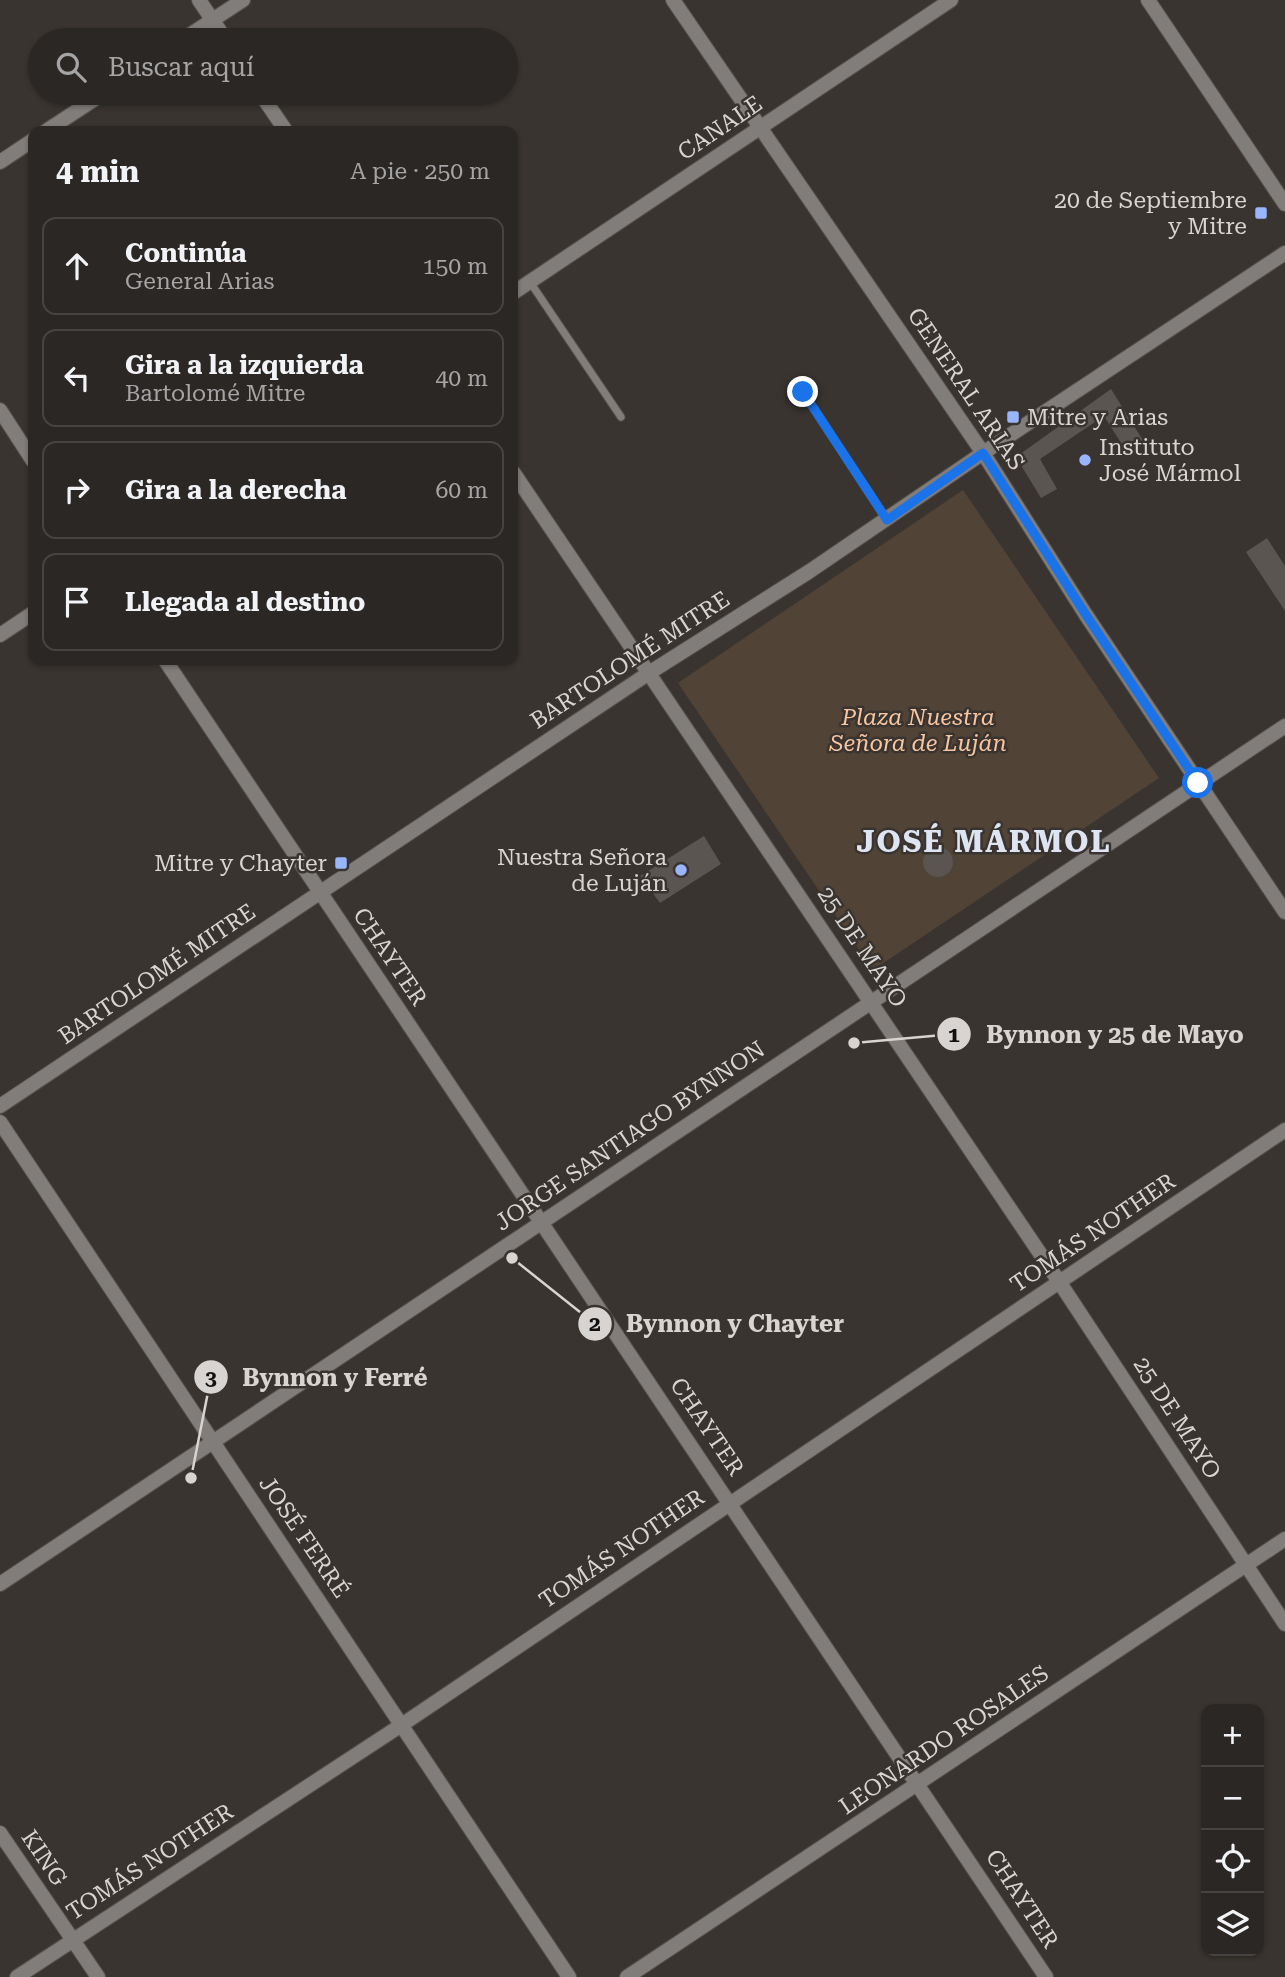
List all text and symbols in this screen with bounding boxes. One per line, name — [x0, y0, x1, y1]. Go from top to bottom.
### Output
search box — [28, 28, 518, 105]
icon: search — [52, 48, 90, 86]
text: Buscar aquí — [108, 52, 254, 82]
street label: CANALE — [673, 90, 767, 166]
text: 4 min — [56, 154, 139, 189]
text: A pie · 250 m — [350, 158, 490, 185]
place label: 20 de Septiembre y Mitre — [1054, 187, 1247, 240]
marker: 20 de Septiembre y Mitre — [1253, 205, 1269, 221]
text: Continúa — [125, 238, 247, 268]
icon: ahead — [58, 247, 96, 285]
text: 150 m — [423, 253, 488, 280]
text: General Arias — [125, 268, 274, 295]
street label: GENERAL ARIAS — [902, 303, 1030, 475]
text: Gira a la izquierda — [125, 350, 364, 380]
icon: left — [58, 359, 96, 397]
text: 40 m — [435, 365, 488, 392]
route end — [787, 376, 818, 407]
text: Bartolomé Mitre — [125, 380, 305, 407]
place label: Mitre y Arias — [1027, 404, 1168, 431]
marker: Mitre y Arias — [1005, 409, 1021, 425]
place label: Instituto José Mármol — [1099, 434, 1241, 487]
marker: Instituto José Mármol — [1077, 452, 1093, 468]
icon: right — [58, 471, 96, 509]
text: Gira a la derecha — [125, 475, 346, 505]
text: 60 m — [435, 477, 488, 504]
icon: arrive — [58, 583, 96, 621]
street label: BARTOLOMÉ MITRE — [525, 586, 735, 734]
text: Llegada al destino — [125, 587, 365, 617]
park label: Plaza Nuestra Señora de Luján — [828, 704, 1007, 757]
route start — [1182, 767, 1213, 798]
district label: JOSÉ MÁRMOL — [856, 823, 1112, 859]
place label: Nuestra Señora de Luján — [497, 844, 668, 897]
place label: Mitre y Chayter — [154, 850, 327, 877]
marker: Mitre y Chayter — [333, 855, 349, 871]
marker: Nuestra Señora de Luján — [673, 862, 689, 878]
street label: 25 DE MAYO — [812, 881, 912, 1013]
street label: BARTOLOMÉ MITRE — [53, 898, 261, 1050]
street label: CHAYTER — [347, 903, 433, 1011]
callout: Bynnon y 25 de Mayo — [937, 1012, 1257, 1057]
text: Bynnon y 25 de Mayo — [986, 1021, 1244, 1049]
text: 1 — [948, 1023, 960, 1047]
street label: JORGE SANTIAGO BYNNON — [490, 1035, 770, 1237]
street label: TOMÁS NOTHER — [1005, 1168, 1181, 1298]
callout: Bynnon y Chayter — [577, 1301, 859, 1346]
text: Bynnon y Chayter — [626, 1310, 844, 1338]
text: 2 — [589, 1312, 601, 1336]
street label: 25 DE MAYO — [1128, 1352, 1226, 1484]
callout: Bynnon y Ferré — [194, 1355, 442, 1400]
text: Bynnon y Ferré — [242, 1364, 428, 1392]
text: 3 — [205, 1366, 217, 1390]
street label: CHAYTER — [664, 1373, 750, 1481]
street label: JOSÉ FERRÉ — [253, 1471, 355, 1603]
street label: TOMÁS NOTHER — [534, 1484, 710, 1614]
street label: LEONARDO ROSALES — [834, 1660, 1054, 1820]
map controls — [1201, 1704, 1264, 1956]
button: + — [1201, 1704, 1264, 1767]
button: − — [1201, 1767, 1264, 1830]
street label: TOMÁS NOTHER — [62, 1798, 238, 1926]
street label: KING — [16, 1825, 73, 1891]
button: locate — [1201, 1830, 1264, 1893]
street label: CHAYTER — [980, 1844, 1064, 1954]
button: layers — [1201, 1893, 1264, 1956]

